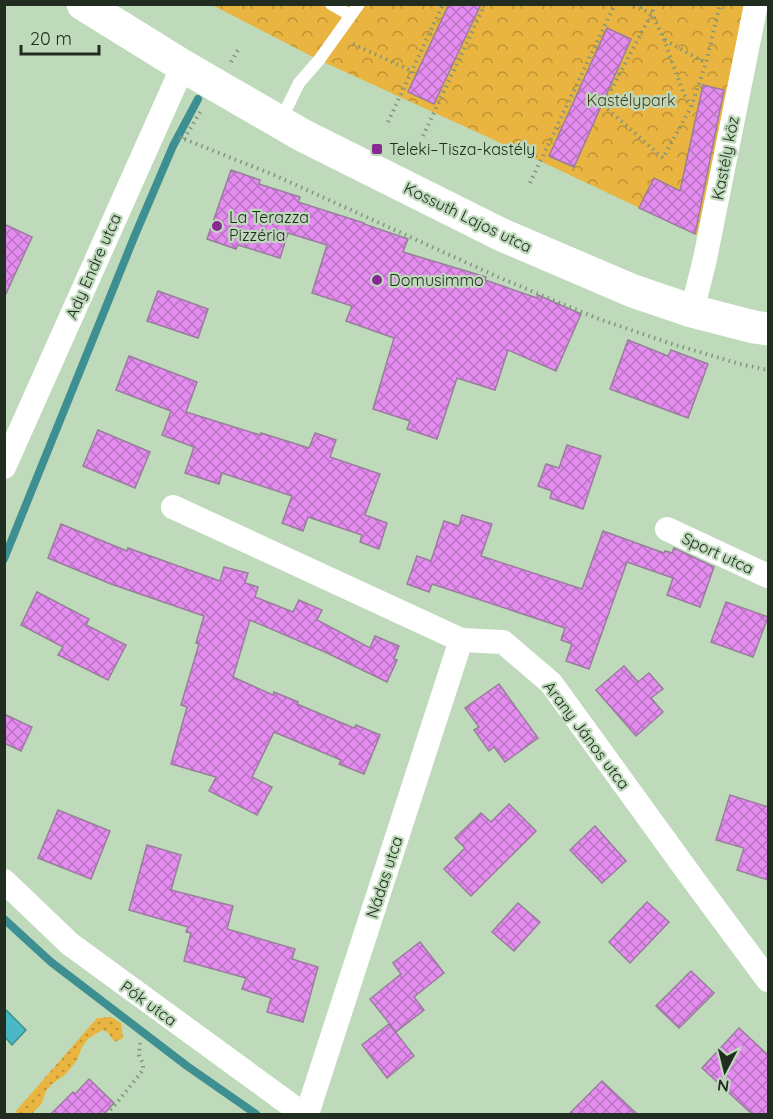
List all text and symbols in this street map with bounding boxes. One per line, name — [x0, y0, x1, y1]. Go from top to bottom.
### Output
scale bar — [21, 18, 99, 56]
text: 20 m — [30, 27, 72, 50]
park label: Kastélypark — [586, 90, 676, 110]
street label: Kastély köz — [707, 114, 743, 202]
place label: Teleki–Tisza-kastély — [389, 139, 535, 159]
marker: Teleki–Tisza-kastély — [370, 142, 384, 156]
street label: Kossuth Lajos utca — [401, 177, 535, 257]
place label: La Terazza Pizzéria — [229, 207, 309, 245]
street label: Ady Endre utca — [61, 210, 125, 322]
marker: La Terazza Pizzéria — [210, 219, 224, 233]
place label: Domusimmo — [389, 270, 484, 290]
marker: Domusimmo — [370, 273, 384, 287]
street label: Sport utca — [679, 528, 757, 578]
street label: Arany János utca — [540, 677, 634, 793]
street label: Nádas utca — [361, 833, 407, 921]
street label: Pók utca — [117, 976, 181, 1030]
north arrow — [695, 1041, 755, 1101]
text: N — [716, 1075, 730, 1097]

